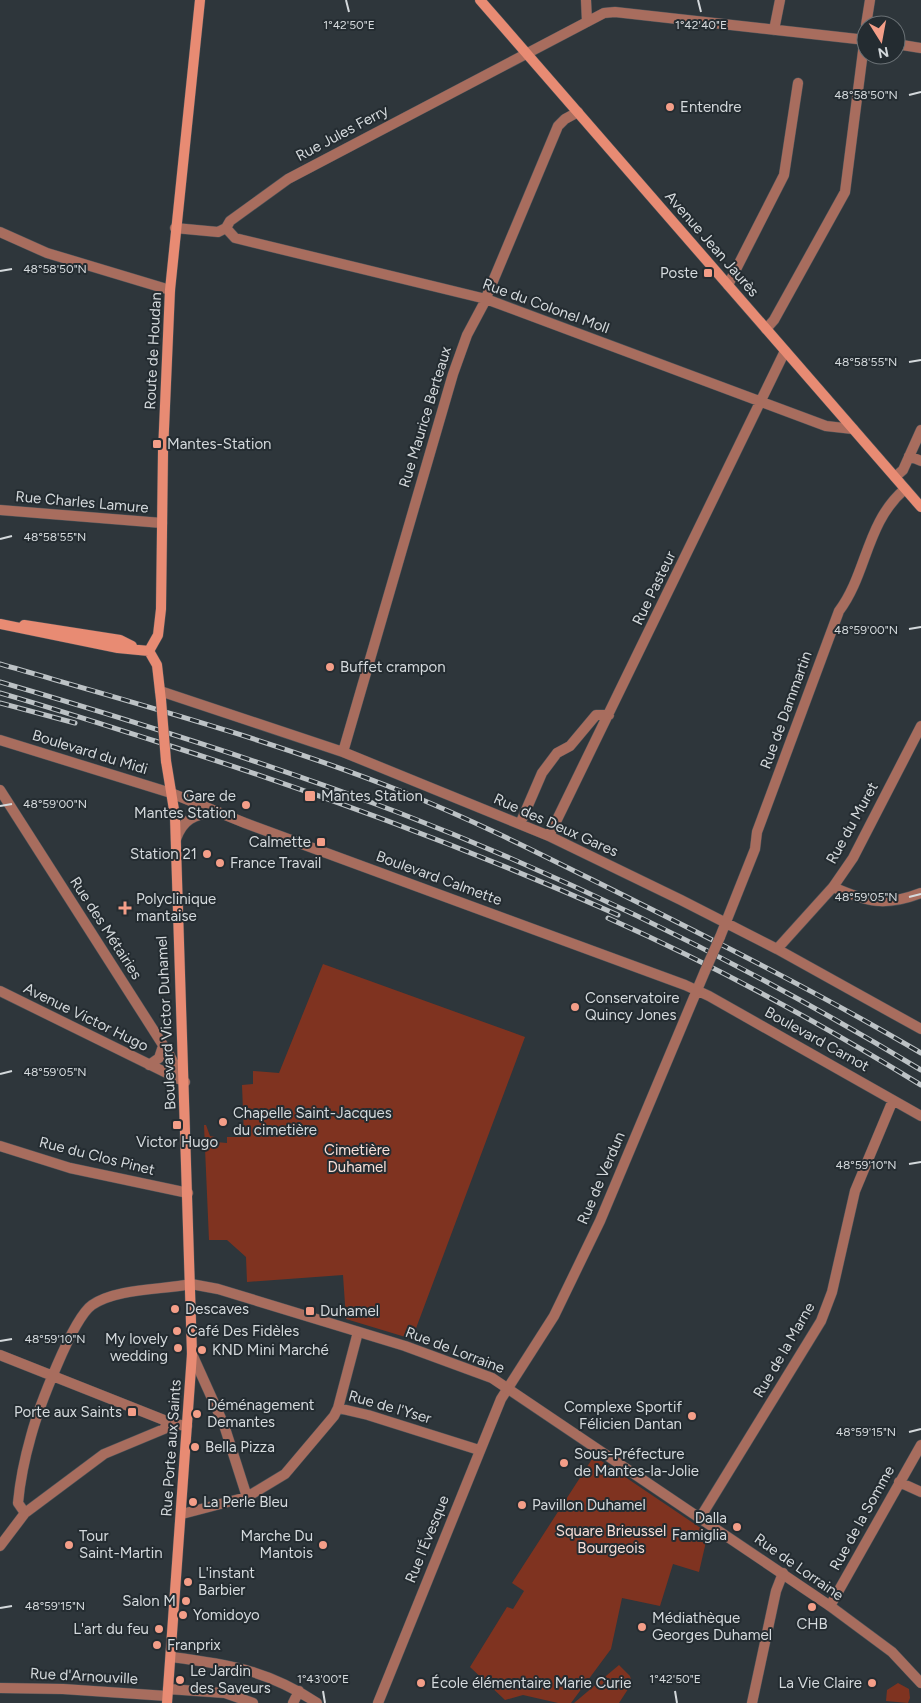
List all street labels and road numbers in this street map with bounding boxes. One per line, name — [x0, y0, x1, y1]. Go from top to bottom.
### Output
street label: Rue Jules Ferry — [293, 101, 391, 165]
street label: Avenue Jean Jaurès — [661, 187, 763, 301]
street label: Rue du Colonel Moll — [480, 275, 612, 337]
street label: Route de Houdan — [141, 292, 165, 410]
street label: Rue Maurice Berteaux — [395, 344, 455, 490]
street label: Rue Charles Lamure — [15, 487, 149, 517]
street label: Rue Pasteur — [628, 548, 680, 628]
street label: Rue de Dammartin — [756, 649, 816, 771]
street label: Boulevard du Midi — [30, 726, 150, 778]
street label: Rue du Muret — [822, 779, 882, 867]
street label: Rue des Deux Gares — [491, 789, 621, 861]
street label: Boulevard Calmette — [374, 847, 504, 909]
street label: Rue des Métairies — [66, 873, 146, 983]
street label: Boulevard Victor Duhamel — [152, 935, 180, 1111]
street label: Avenue Victor Hugo — [21, 979, 152, 1055]
street label: Boulevard Carnot — [762, 1003, 873, 1075]
street label: Rue de Verdun — [573, 1129, 629, 1227]
street label: Rue du Clos Pinet — [37, 1133, 157, 1179]
street label: Rue de la Marne — [749, 1299, 819, 1401]
street label: Rue de Lorraine — [403, 1323, 507, 1377]
street label: Rue Porte aux Saints — [157, 1379, 185, 1517]
street label: Rue de l'Yser — [346, 1387, 434, 1427]
street label: Rue de la Somme — [826, 1463, 898, 1573]
street label: Rue l'Évesque — [401, 1493, 453, 1585]
street label: Rue de Lorraine — [751, 1530, 847, 1604]
street label: Rue d'Arnouville — [30, 1664, 138, 1688]

